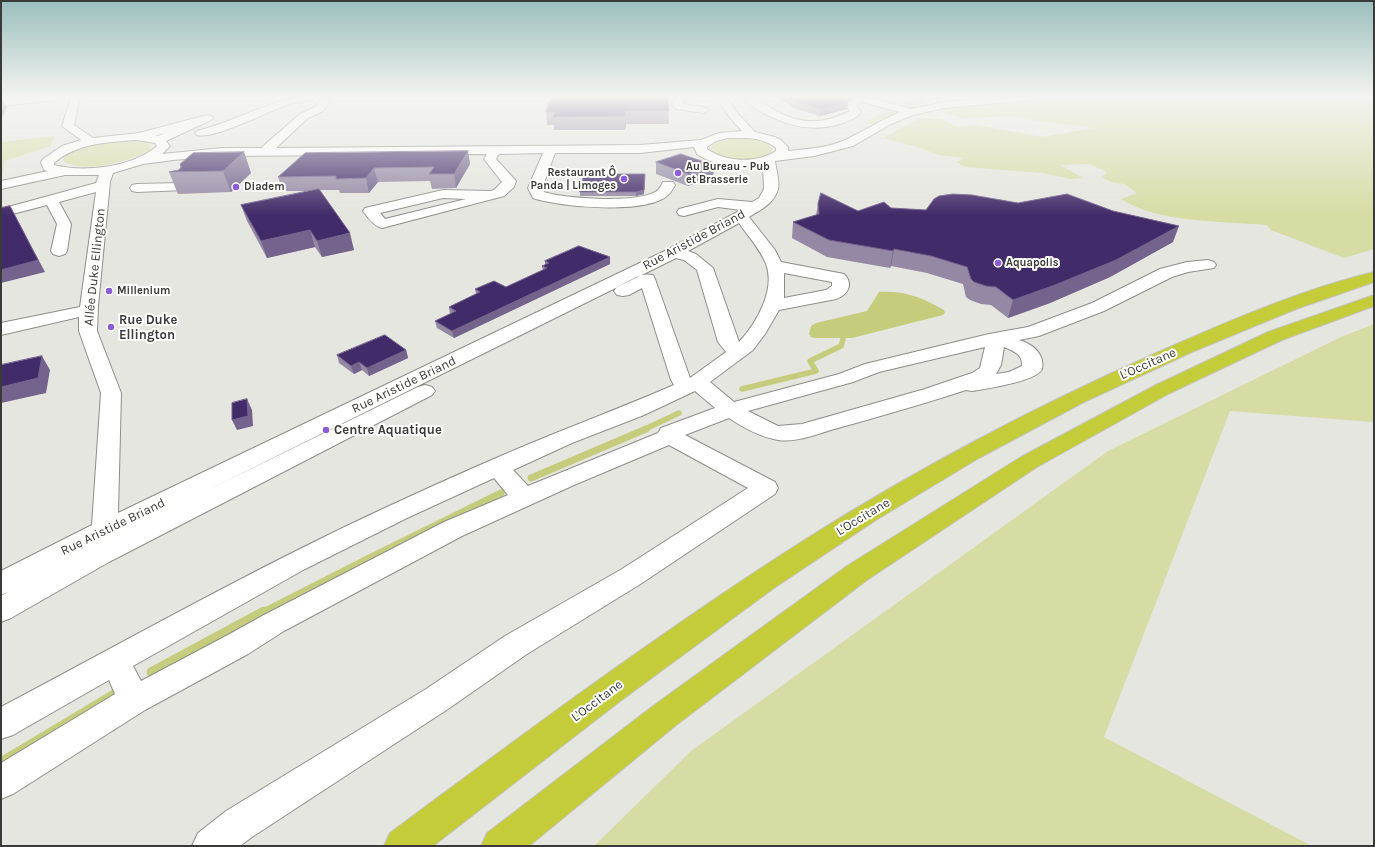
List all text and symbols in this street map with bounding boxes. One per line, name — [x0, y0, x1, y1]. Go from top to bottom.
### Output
place label: Au Bureau - Pub et Brasserie — [686, 160, 770, 186]
place label: Restaurant Ô Panda | Limoges — [530, 166, 616, 192]
marker: Au Bureau - Pub et Brasserie — [673, 168, 683, 178]
marker: Restaurant Ô Panda | Limoges — [619, 174, 629, 184]
place label: Diadem — [244, 180, 285, 194]
marker: Diadem — [231, 182, 241, 192]
street label: Rue Aristide Briand — [640, 206, 748, 274]
street label: Allée Duke Ellington — [81, 207, 109, 327]
place label: Aquapolis — [1006, 256, 1059, 270]
marker: Aquapolis — [993, 258, 1003, 268]
place label: Millenium — [117, 284, 171, 298]
marker: Millenium — [104, 286, 114, 296]
place label: Rue Duke Ellington — [119, 312, 177, 343]
marker: Rue Duke Ellington — [106, 322, 116, 332]
street label: L'Occitane — [1117, 345, 1179, 383]
street label: Rue Aristide Briand — [349, 353, 459, 417]
place label: Centre Aquatique — [334, 422, 442, 438]
marker: Centre Aquatique — [321, 425, 331, 435]
street label: Rue Aristide Briand — [58, 495, 168, 559]
street label: L'Occitane — [833, 495, 893, 539]
street label: L'Occitane — [568, 677, 626, 725]

